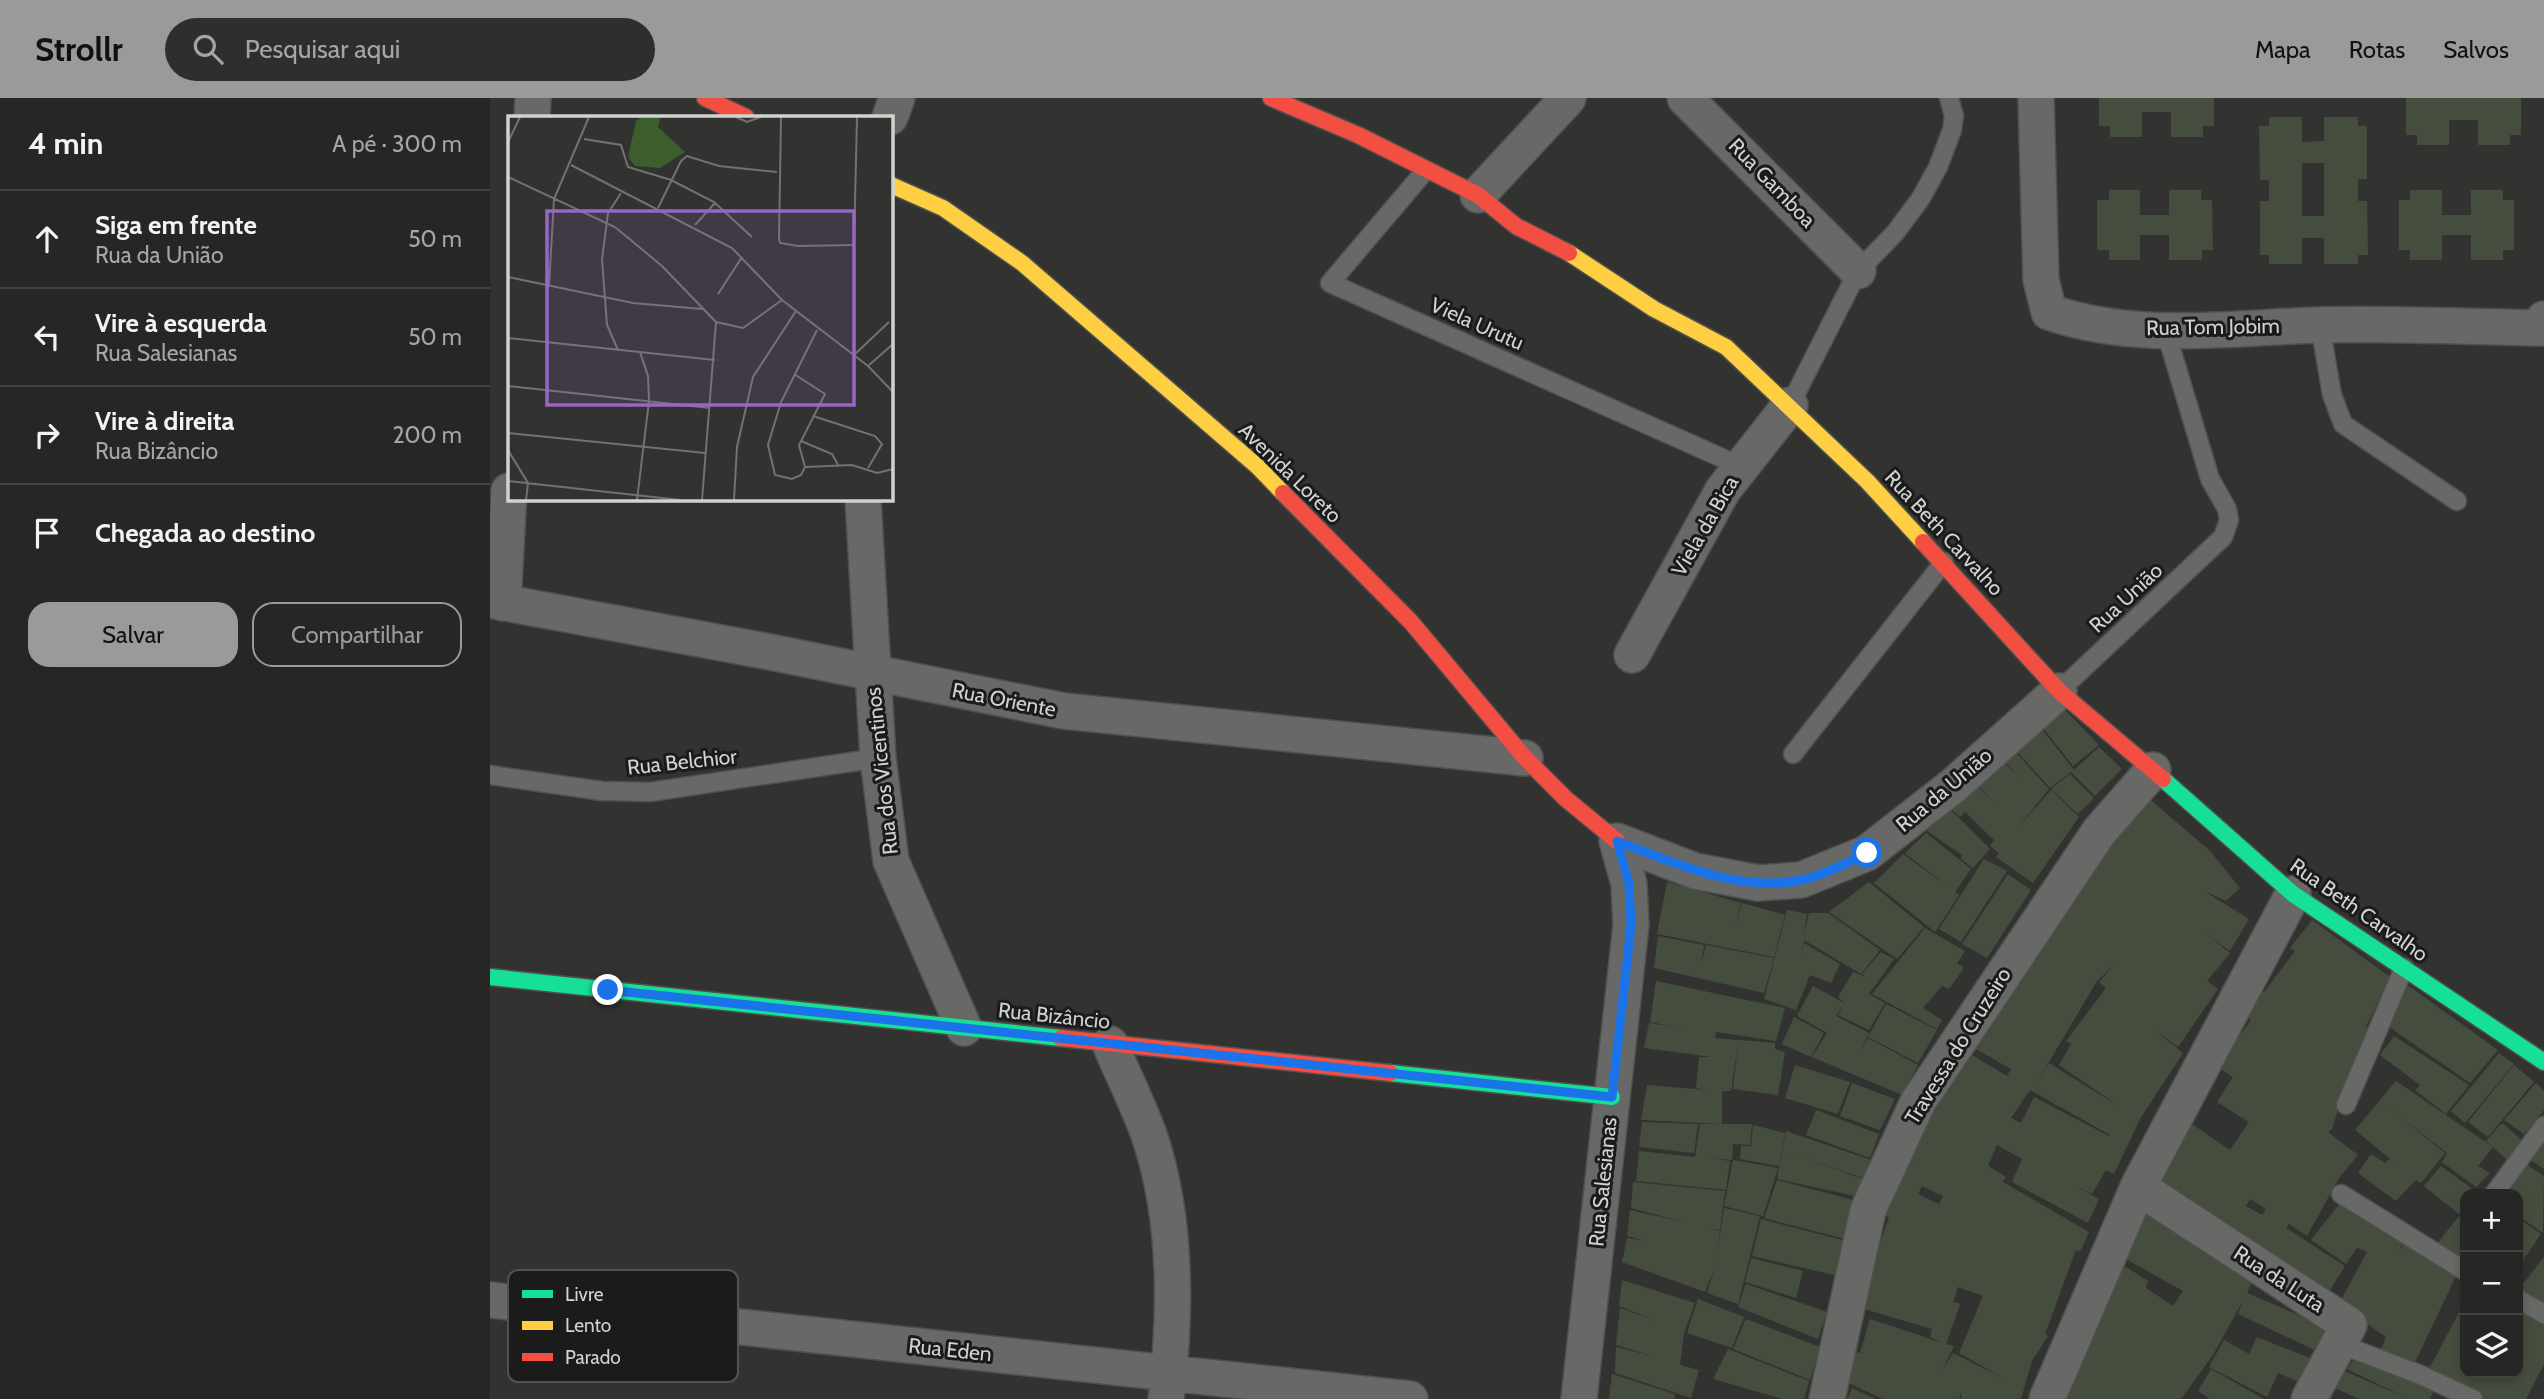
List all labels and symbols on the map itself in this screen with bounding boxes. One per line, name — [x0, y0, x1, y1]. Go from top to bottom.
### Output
inset map — [508, 116, 892, 500]
street label: Rua Gamboa — [1724, 133, 1821, 232]
street label: Viela Urutu — [1427, 292, 1528, 355]
street label: Rua Tom Jobim — [2146, 313, 2280, 340]
street label: Avenida Loreto — [1234, 417, 1347, 528]
street label: Rua Beth Carvalho — [1880, 465, 2009, 601]
street label: Viela da Bica — [1666, 471, 1743, 580]
street label: Rua União — [2084, 557, 2167, 638]
street label: Rua Oriente — [950, 677, 1058, 722]
street label: Rua dos Vicentinos — [860, 686, 903, 856]
street label: Rua da União — [1891, 742, 1997, 837]
street label: Rua Belchior — [626, 743, 738, 780]
route start — [1851, 837, 1882, 868]
street label: Rua Beth Carvalho — [2286, 853, 2433, 966]
street label: Travessa do Cruzeiro — [1899, 963, 2016, 1129]
route end — [592, 974, 623, 1005]
street label: Rua Bizâncio — [997, 997, 1111, 1034]
street label: Rua Salesianas — [1583, 1116, 1622, 1248]
street label: Rua da Luta — [2229, 1240, 2329, 1317]
legend — [508, 1270, 738, 1382]
text: Livre — [565, 1283, 604, 1306]
text: Lento — [565, 1314, 611, 1337]
street label: Rua Eden — [907, 1333, 993, 1366]
text: Parado — [565, 1346, 621, 1369]

